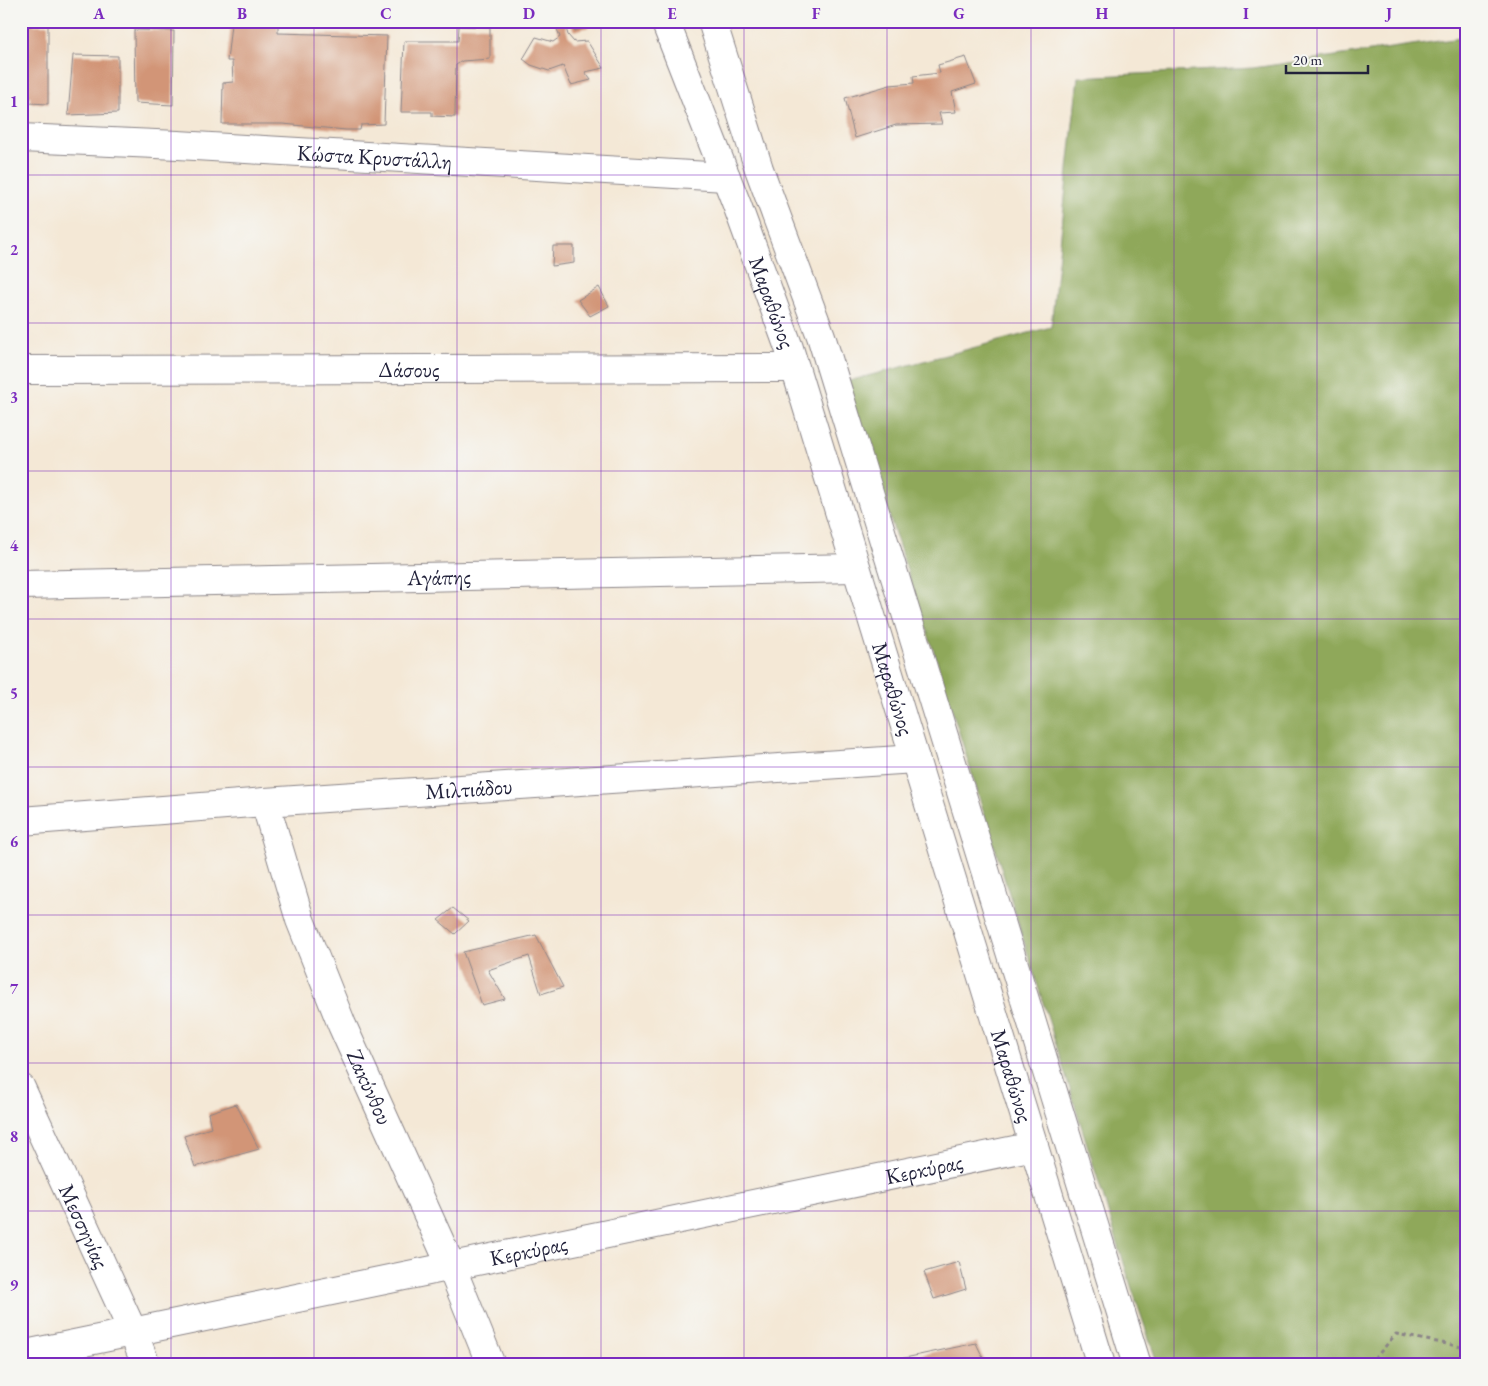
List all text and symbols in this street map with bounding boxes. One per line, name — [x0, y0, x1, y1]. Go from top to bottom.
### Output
text: A — [92, 3, 105, 24]
text: B — [237, 3, 247, 24]
text: C — [380, 3, 392, 24]
text: D — [523, 3, 535, 24]
text: E — [667, 3, 677, 24]
text: F — [812, 3, 821, 24]
text: G — [953, 3, 965, 24]
text: H — [1096, 3, 1109, 24]
text: I — [1243, 3, 1249, 24]
text: J — [1384, 3, 1392, 24]
scale bar — [1286, 42, 1368, 74]
text: 20 m — [1293, 50, 1322, 69]
text: 1 — [10, 91, 18, 112]
street label: Κώστα Κρυστάλλη — [296, 138, 453, 176]
text: 2 — [10, 239, 19, 260]
street label: Μαραθώνος — [742, 252, 802, 353]
street label: Δάσους — [378, 355, 440, 384]
text: 3 — [10, 387, 18, 408]
text: 4 — [10, 535, 19, 556]
street label: Αγάπης — [406, 562, 471, 592]
street label: Μαραθώνος — [865, 638, 921, 739]
text: 5 — [10, 683, 18, 704]
street label: Μιλτιάδου — [424, 772, 513, 806]
text: 6 — [10, 831, 19, 852]
text: 7 — [10, 978, 19, 999]
street label: Μαραθώνος — [984, 1026, 1040, 1126]
street label: Ζακύνθου — [340, 1045, 399, 1129]
text: 8 — [10, 1126, 18, 1147]
street label: Κερκύρας — [883, 1147, 965, 1191]
street label: Μεσσηνίας — [52, 1179, 116, 1273]
street label: Κερκύρας — [487, 1229, 570, 1273]
text: 9 — [10, 1274, 19, 1295]

